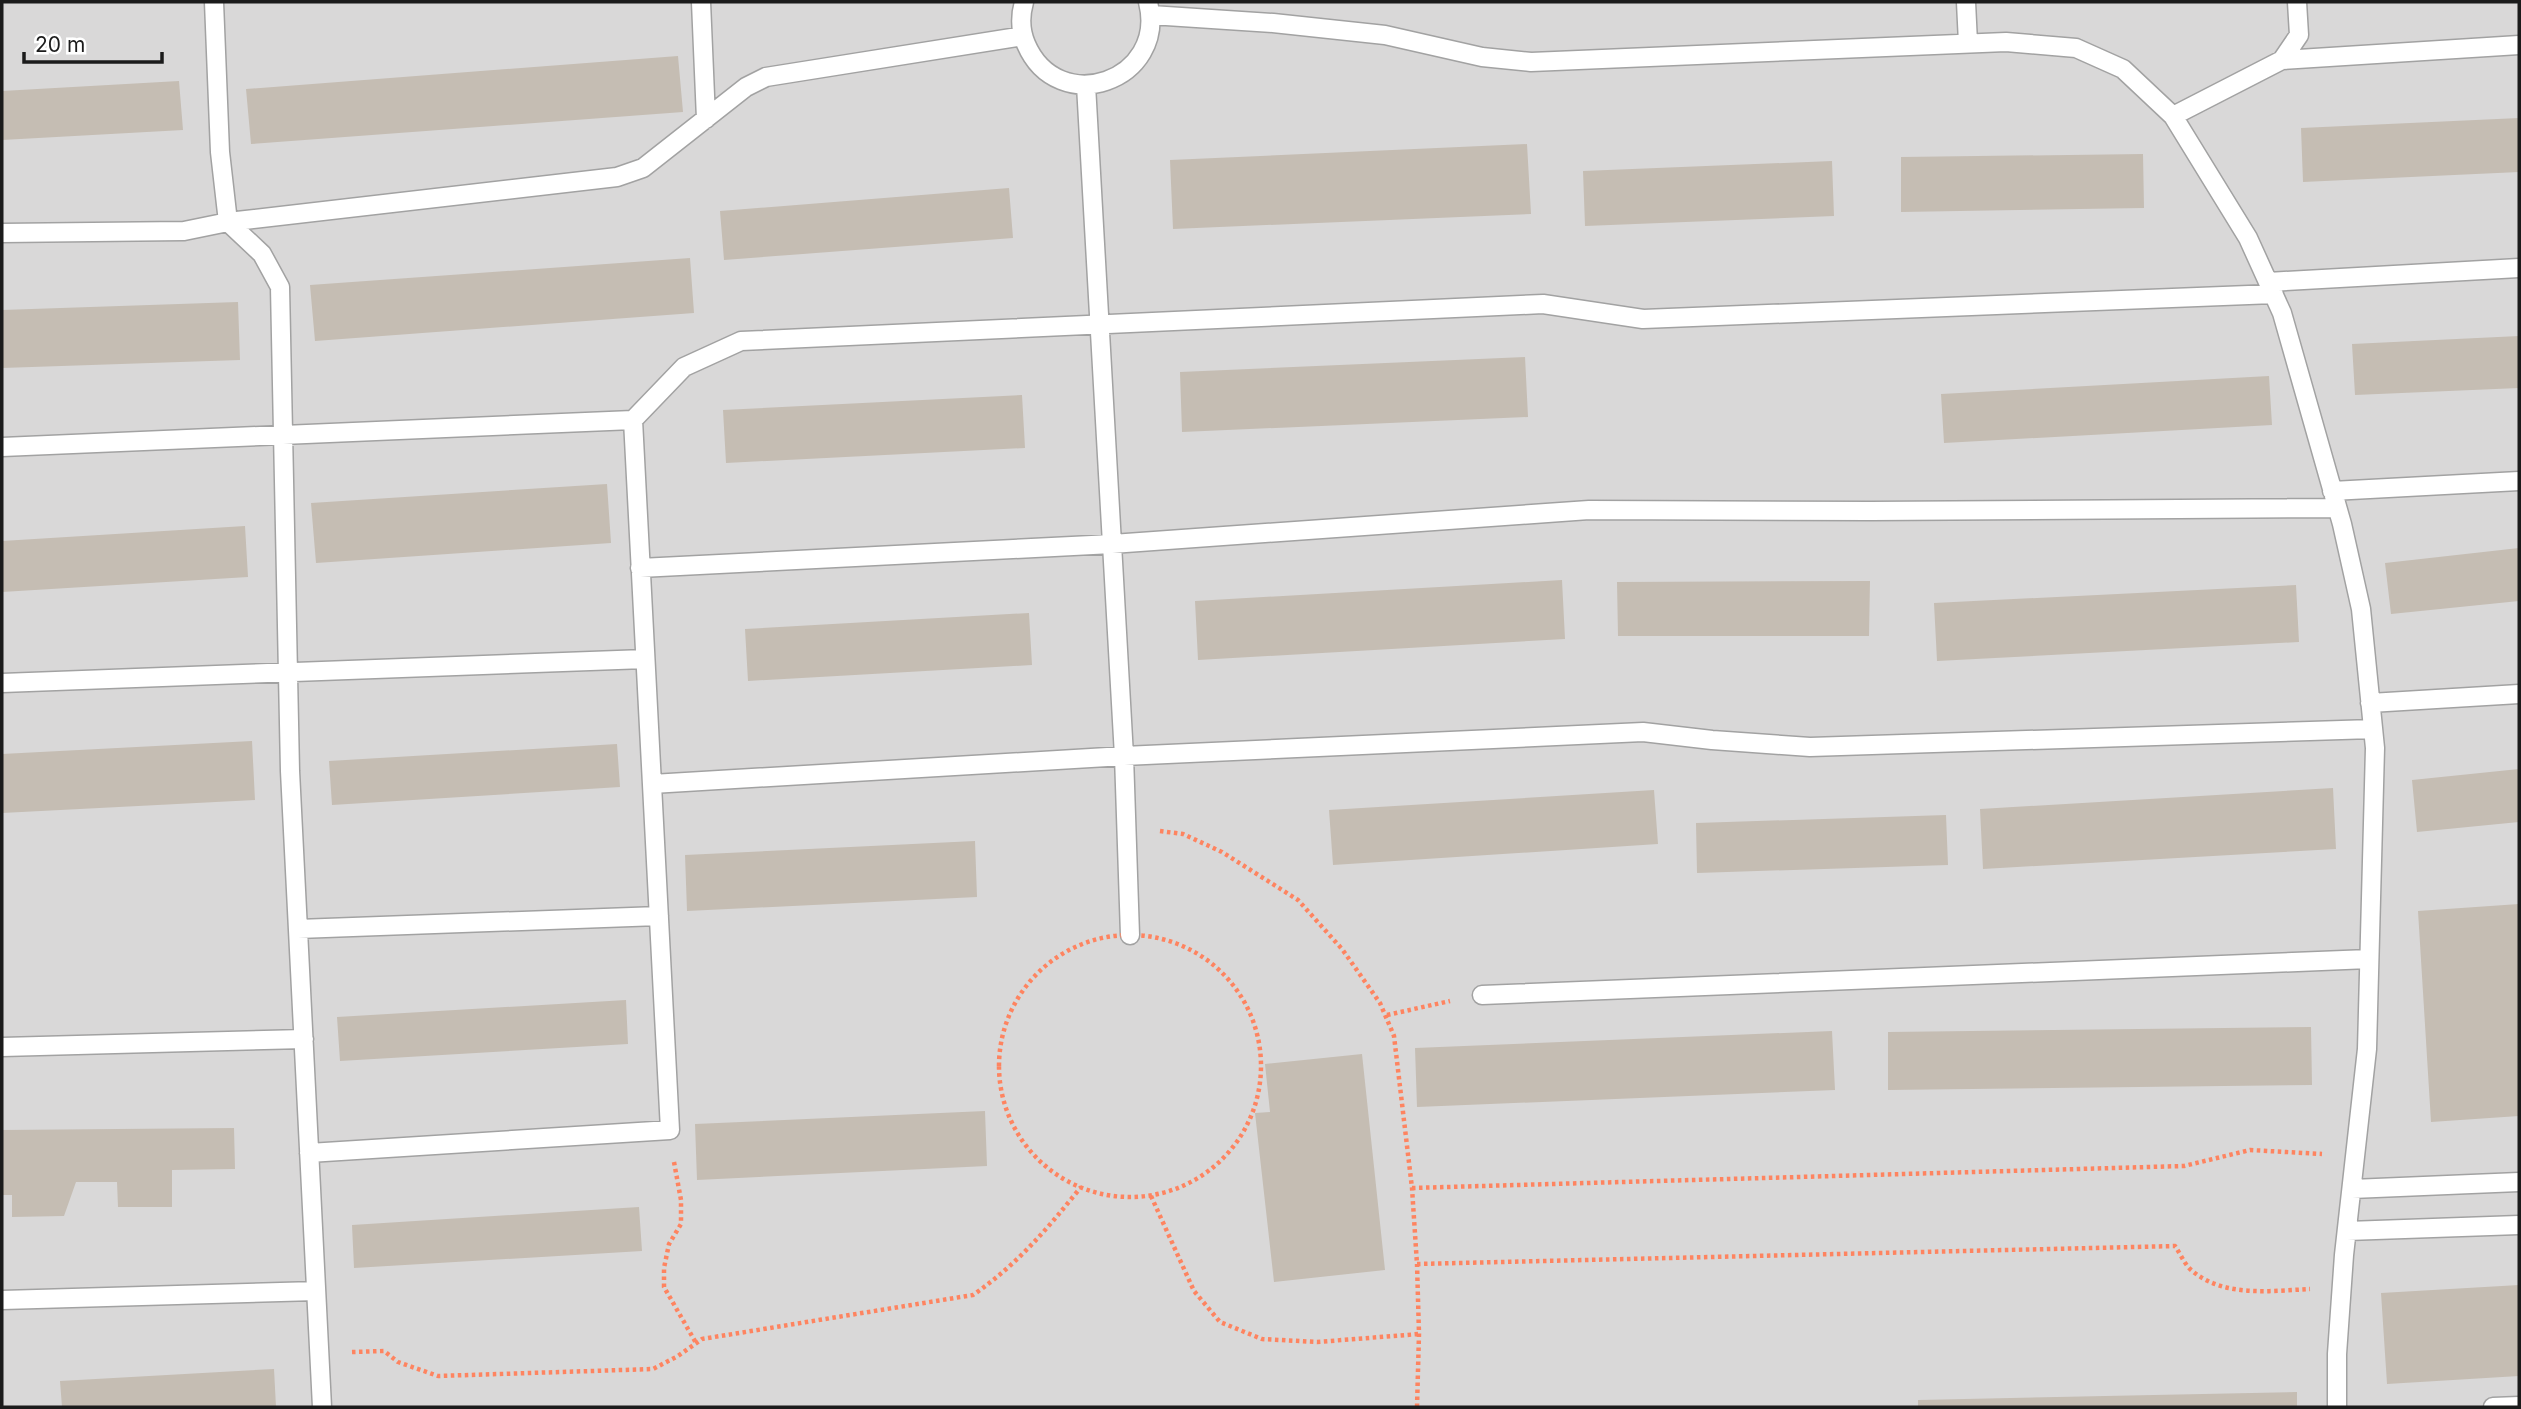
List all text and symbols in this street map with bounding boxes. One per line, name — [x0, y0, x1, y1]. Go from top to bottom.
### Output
scale bar — [24, 21, 163, 65]
text: 20 m — [35, 32, 85, 57]

